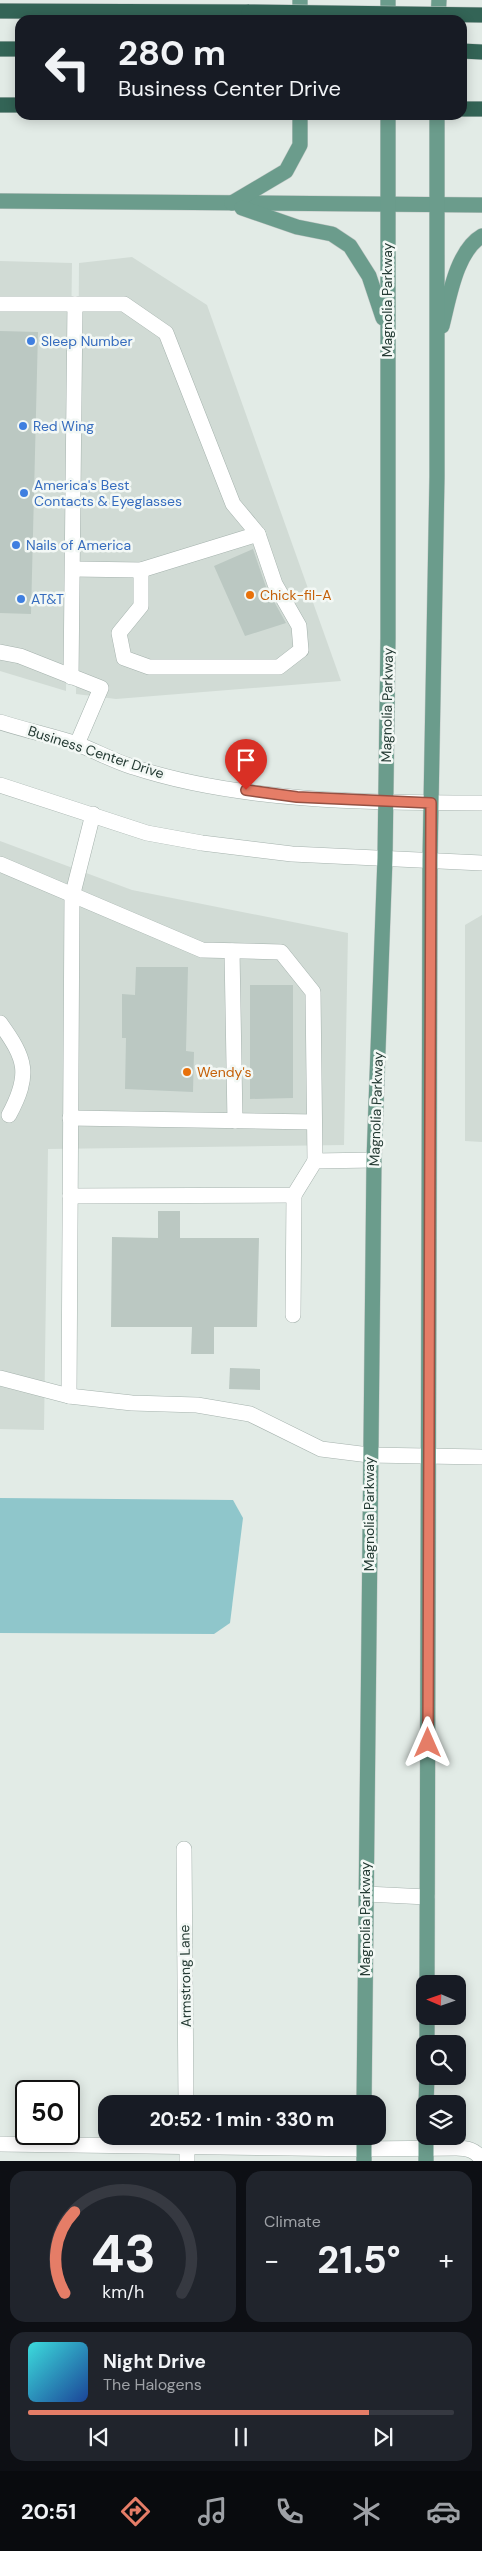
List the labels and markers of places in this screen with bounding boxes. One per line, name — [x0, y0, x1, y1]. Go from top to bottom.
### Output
place label: Sleep Number — [41, 332, 133, 350]
marker: Sleep Number — [25, 335, 37, 347]
place label: Red Wing — [33, 417, 94, 435]
marker: Red Wing — [17, 420, 29, 432]
place label: America's Best Contacts & Eyeglasses — [34, 476, 182, 510]
marker: America's Best Contacts & Eyeglasses — [18, 487, 30, 499]
place label: Nails of America — [26, 536, 131, 554]
marker: Nails of America — [10, 539, 22, 551]
place label: Chick-fil-A — [260, 586, 332, 604]
marker: Chick-fil-A — [244, 589, 256, 601]
place label: AT&T — [31, 590, 64, 608]
marker: AT&T — [15, 593, 27, 605]
pin — [225, 739, 267, 790]
place label: Wendy's — [197, 1063, 252, 1081]
marker: Wendy's — [181, 1066, 193, 1078]

